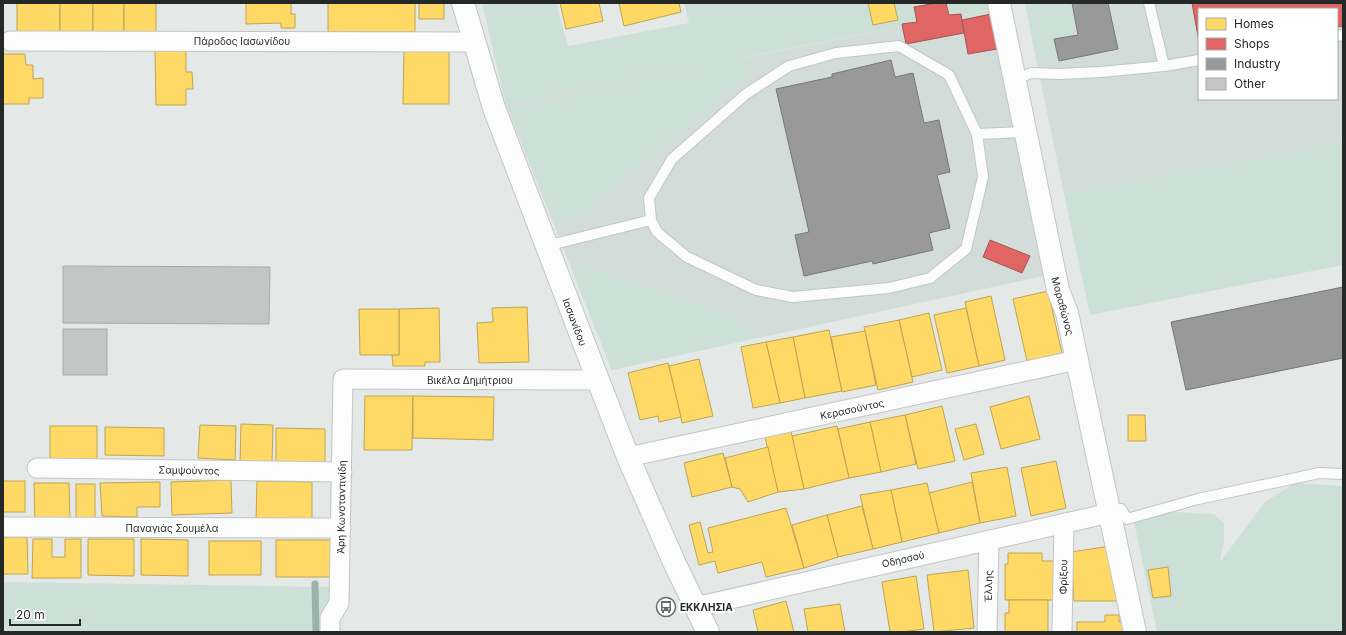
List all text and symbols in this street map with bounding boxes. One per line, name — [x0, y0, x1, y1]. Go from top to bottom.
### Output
legend — [1198, 8, 1338, 100]
text: Homes — [1234, 16, 1274, 31]
street label: Πάροδος Ιασωνίδου — [194, 35, 290, 47]
text: Shops — [1234, 36, 1270, 51]
text: Industry — [1234, 56, 1281, 71]
text: Other — [1234, 76, 1266, 91]
street label: Μαραθώνος — [1049, 275, 1077, 337]
street label: Ιασωνίδου — [560, 297, 590, 348]
street label: Βικέλα Δημήτριου — [427, 374, 513, 387]
street label: Κερασούντος — [819, 396, 885, 422]
street label: Άρη Κωνσταντινίδη — [334, 460, 349, 554]
street label: Σαμψούντος — [158, 463, 220, 477]
street label: Παναγιάς Σουμέλα — [126, 522, 219, 534]
street label: Οδησσού — [880, 548, 926, 571]
street label: Φρίξου — [1057, 559, 1069, 595]
street label: Έλλης — [982, 570, 995, 602]
bus stop icon: ΕΚΚΛΗΣΙΑ — [655, 596, 677, 618]
scale bar — [10, 601, 80, 627]
place label: ΕΚΚΛΗΣΙΑ — [680, 601, 733, 613]
text: 20 m — [16, 607, 45, 622]

